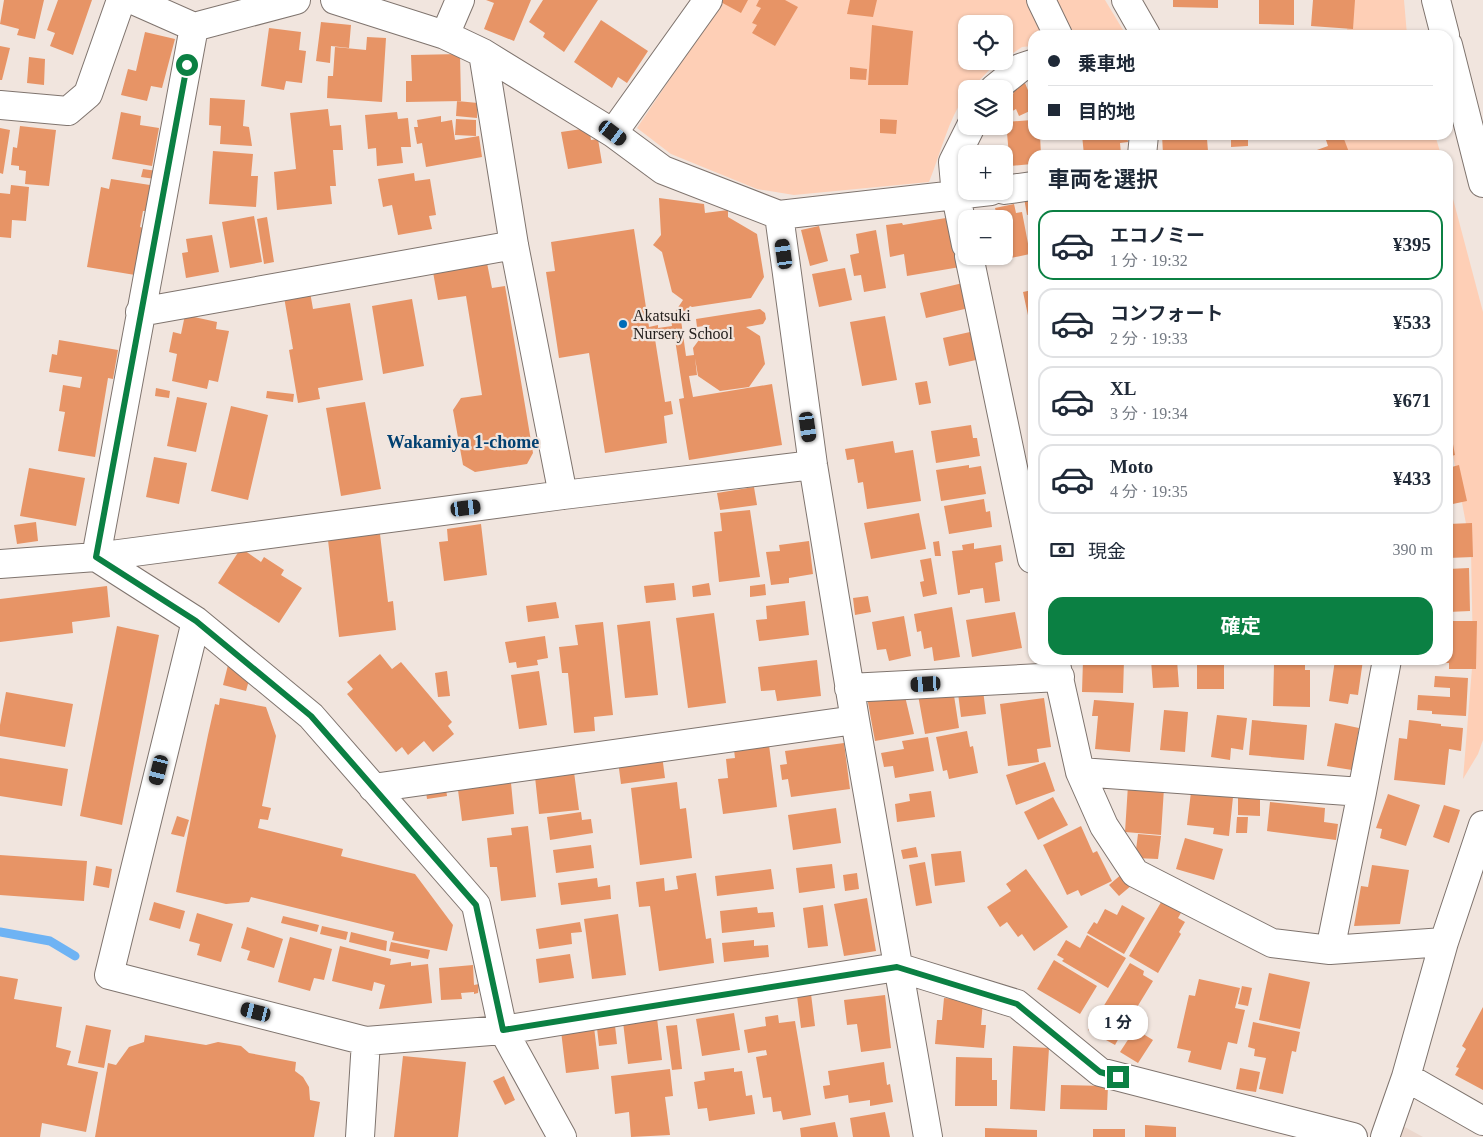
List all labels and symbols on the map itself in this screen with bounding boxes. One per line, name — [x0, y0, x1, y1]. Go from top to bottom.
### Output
route start — [176, 54, 198, 76]
car — [596, 118, 629, 148]
car — [774, 238, 793, 270]
place label: Akatsuki Nursery School — [633, 307, 734, 343]
marker: Akatsuki Nursery School — [617, 318, 629, 330]
car — [798, 411, 817, 443]
district label: Wakamiya 1-chome — [387, 432, 539, 452]
car — [450, 499, 481, 517]
car — [910, 676, 941, 692]
car — [148, 754, 169, 786]
car — [239, 1001, 272, 1023]
callout: 1 分 — [1088, 1004, 1148, 1040]
route end — [1107, 1066, 1129, 1088]

